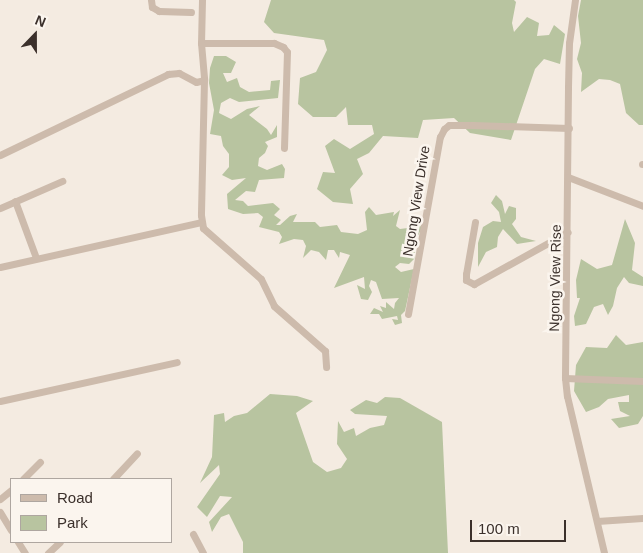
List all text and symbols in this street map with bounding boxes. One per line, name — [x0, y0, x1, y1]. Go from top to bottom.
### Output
north arrow — [10, 10, 60, 60]
text: N — [33, 12, 48, 30]
street label: Ngong View Drive — [399, 144, 433, 258]
street label: Ngong View Rise — [546, 224, 564, 332]
legend — [10, 478, 172, 543]
text: Road — [57, 489, 93, 506]
scale bar — [473, 510, 569, 542]
text: Park — [57, 514, 88, 531]
text: 100 m — [478, 520, 520, 537]

